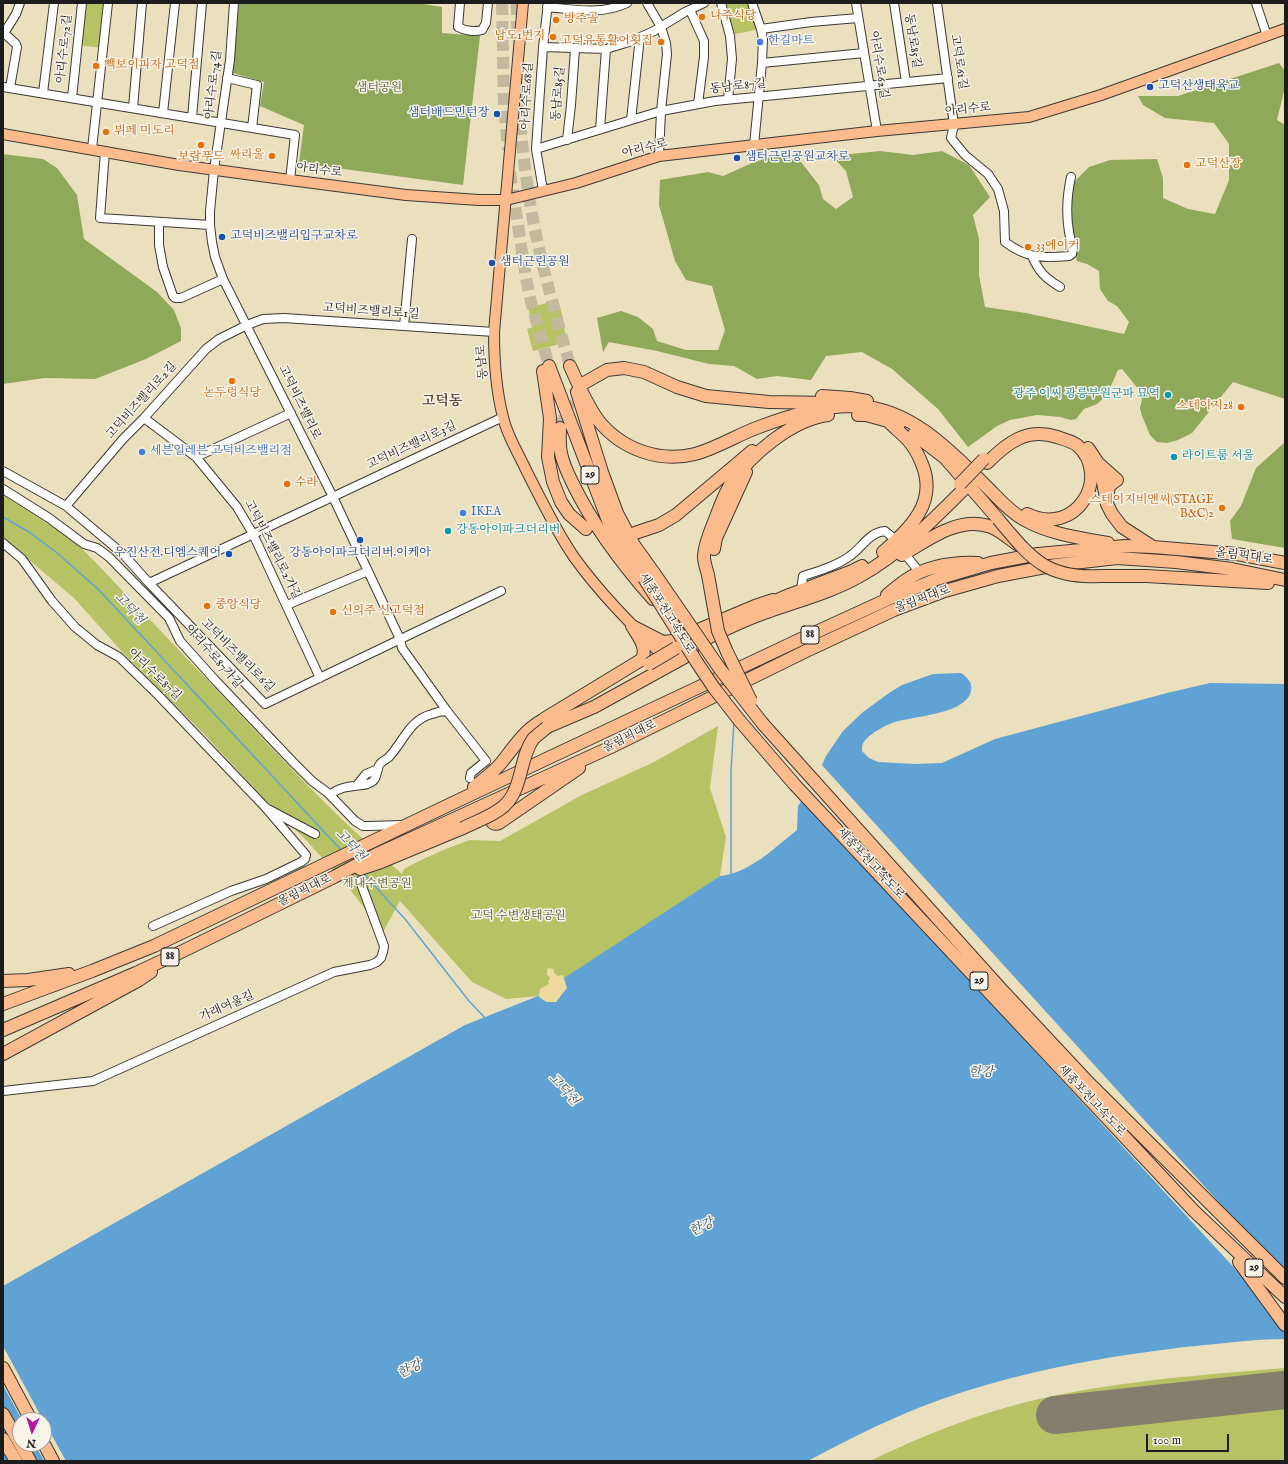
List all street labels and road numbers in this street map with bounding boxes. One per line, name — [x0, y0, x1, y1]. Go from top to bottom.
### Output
street label: 동남로85길 — [901, 13, 923, 69]
street label: 아리수로72길 — [54, 14, 76, 84]
street label: 아리수로62길 — [866, 30, 890, 100]
street label: 고덕로61길 — [947, 33, 969, 91]
street label: 아리수로74길 — [203, 50, 225, 120]
street label: 아리수로68길 — [519, 62, 537, 130]
street label: 동남로85길 — [549, 66, 569, 122]
street label: 동남로87길 — [709, 77, 767, 97]
street label: 아리수로 — [944, 100, 992, 120]
street label: 아리수로 — [621, 136, 669, 162]
street label: 아리수로 — [295, 161, 343, 181]
street label: 고덕비즈밸리로1길 — [322, 301, 420, 323]
street label: 동남로 — [475, 344, 491, 380]
street label: 고덕비즈밸리로2길 — [104, 360, 180, 442]
street label: 고덕비즈밸리로 — [275, 363, 323, 443]
street label: 고덕비즈밸리로3길 — [365, 419, 459, 473]
road number: 29 — [581, 466, 599, 484]
street label: 고덕비즈밸리로2가길 — [241, 498, 303, 602]
street label: 올림픽대로 — [1214, 546, 1274, 568]
street label: 세종포천고속도로 — [635, 571, 697, 657]
street label: 올림픽대로 — [893, 583, 953, 617]
street label: 고덕비즈밸리로6길 — [197, 616, 277, 696]
street label: 아리수로87가길 — [181, 622, 245, 692]
road number: 88 — [801, 626, 819, 644]
street label: 아리수로87길 — [124, 646, 184, 704]
street label: 올림픽대로 — [601, 718, 659, 756]
street label: 세종포천고속도로 — [833, 825, 907, 903]
street label: 올림픽대로 — [276, 872, 334, 910]
road number: 88 — [161, 948, 179, 966]
road number: 29 — [970, 972, 988, 990]
street label: 가래여울길 — [198, 989, 256, 1025]
street label: 세종포천고속도로 — [1054, 1062, 1128, 1140]
road number: 29 — [1245, 1259, 1263, 1277]

